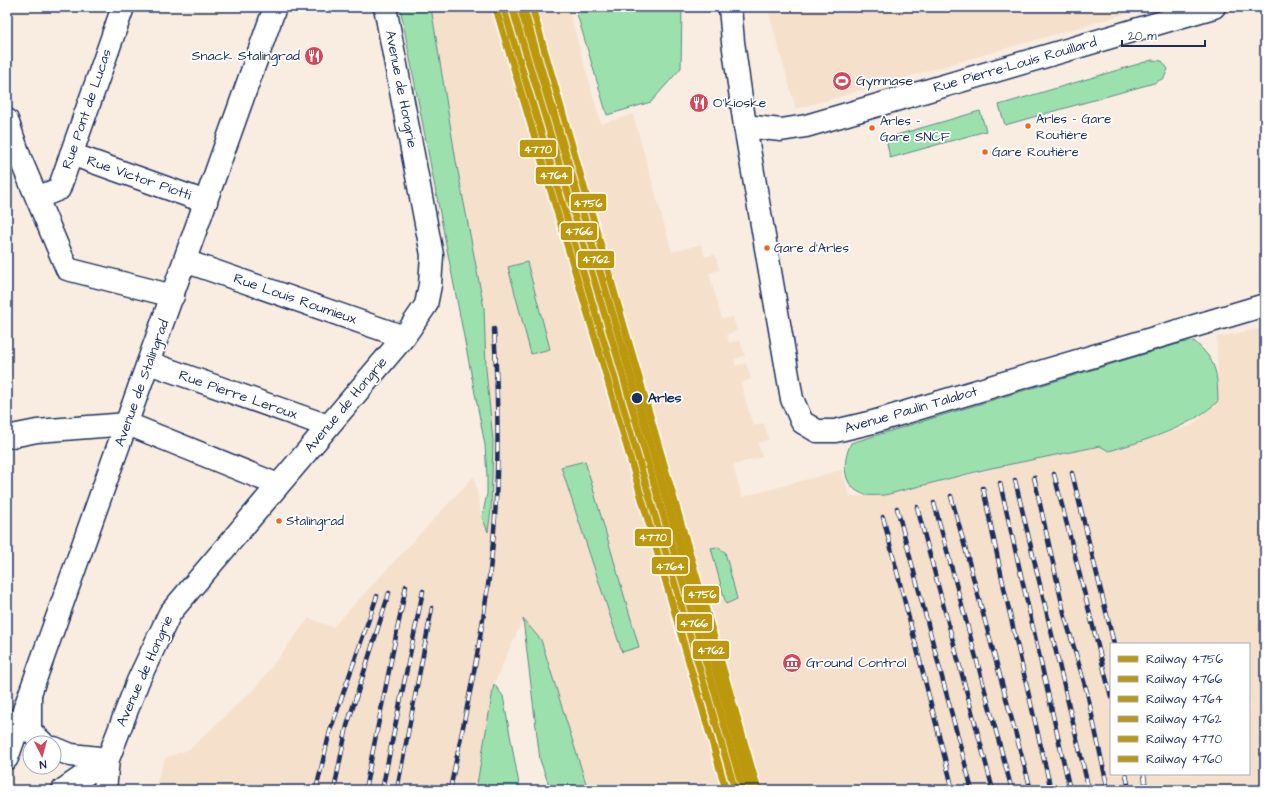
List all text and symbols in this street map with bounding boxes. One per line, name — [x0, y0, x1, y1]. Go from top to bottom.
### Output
scale bar — [1122, 22, 1205, 48]
street label: Avenue de Hongrie — [380, 28, 422, 150]
text: 20 m — [1128, 28, 1157, 45]
street label: Rue Pierre-Louis Rouillard — [931, 32, 1099, 98]
restaurant icon: Snack Stalingrad — [303, 45, 325, 67]
street label: Rue Pont de Lucas — [57, 46, 117, 172]
place label: Snack Stalingrad — [191, 46, 300, 66]
sports icon: Gymnase — [831, 70, 853, 92]
place label: Gymnase — [856, 71, 913, 91]
restaurant icon: O'kioske — [688, 92, 710, 114]
place label: O'kioske — [713, 93, 767, 113]
place label: Arles - Gare Routière — [1036, 110, 1111, 144]
place label: Arles - Gare SNCF — [880, 112, 950, 146]
marker: Arles - Gare Routière — [1023, 121, 1033, 131]
marker: Arles - Gare SNCF — [867, 123, 877, 133]
line badge: 4770 — [519, 139, 557, 158]
text: 4770 — [524, 142, 552, 157]
place label: Gare Routière — [992, 143, 1079, 161]
marker: Gare Routière — [980, 147, 990, 157]
street label: Rue Victor Piotti — [84, 151, 194, 205]
line badge: 4764 — [535, 166, 573, 185]
text: 4764 — [540, 168, 569, 183]
line badge: 4756 — [570, 193, 607, 212]
text: 4756 — [574, 196, 603, 211]
line badge: 4766 — [560, 222, 598, 241]
text: 4766 — [565, 224, 593, 239]
place label: Gare d'Arles — [774, 239, 849, 257]
marker: Gare d'Arles — [762, 243, 772, 253]
line badge: 4762 — [577, 250, 615, 269]
text: 4762 — [582, 252, 610, 267]
street label: Rue Louis Roumieux — [231, 269, 360, 330]
street label: Avenue de Stalingrad — [110, 317, 174, 449]
street label: Avenue de Hongrie — [300, 352, 392, 457]
street label: Rue Pierre Leroux — [176, 365, 300, 425]
street label: Avenue Paulin Talabot — [842, 381, 980, 439]
place label: Arles — [648, 388, 682, 408]
marker: Arles — [630, 391, 644, 405]
place label: Stalingrad — [286, 512, 344, 531]
marker: Stalingrad — [274, 516, 284, 526]
line badge: 4770 — [634, 528, 672, 547]
text: 4770 — [639, 530, 667, 545]
line badge: 4764 — [651, 556, 689, 575]
text: 4764 — [656, 559, 685, 574]
line badge: 4756 — [683, 585, 720, 604]
text: 4756 — [688, 587, 717, 602]
street label: Avenue de Hongrie — [112, 612, 179, 730]
line badge: 4766 — [676, 613, 713, 632]
text: 4766 — [680, 616, 708, 631]
line badge: 4762 — [692, 640, 730, 660]
text: 4762 — [697, 643, 725, 658]
legend — [1110, 643, 1250, 775]
text: Railway 4756 — [1146, 651, 1224, 669]
museum icon: Ground Control — [781, 652, 803, 674]
place label: Ground Control — [806, 653, 906, 673]
text: Railway 4766 — [1146, 671, 1223, 689]
text: Railway 4764 — [1146, 691, 1223, 709]
text: Railway 4762 — [1146, 711, 1222, 729]
text: Railway 4770 — [1146, 731, 1222, 749]
north arrow — [22, 735, 62, 775]
text: Railway 4760 — [1146, 751, 1223, 769]
text: N — [39, 757, 47, 772]

